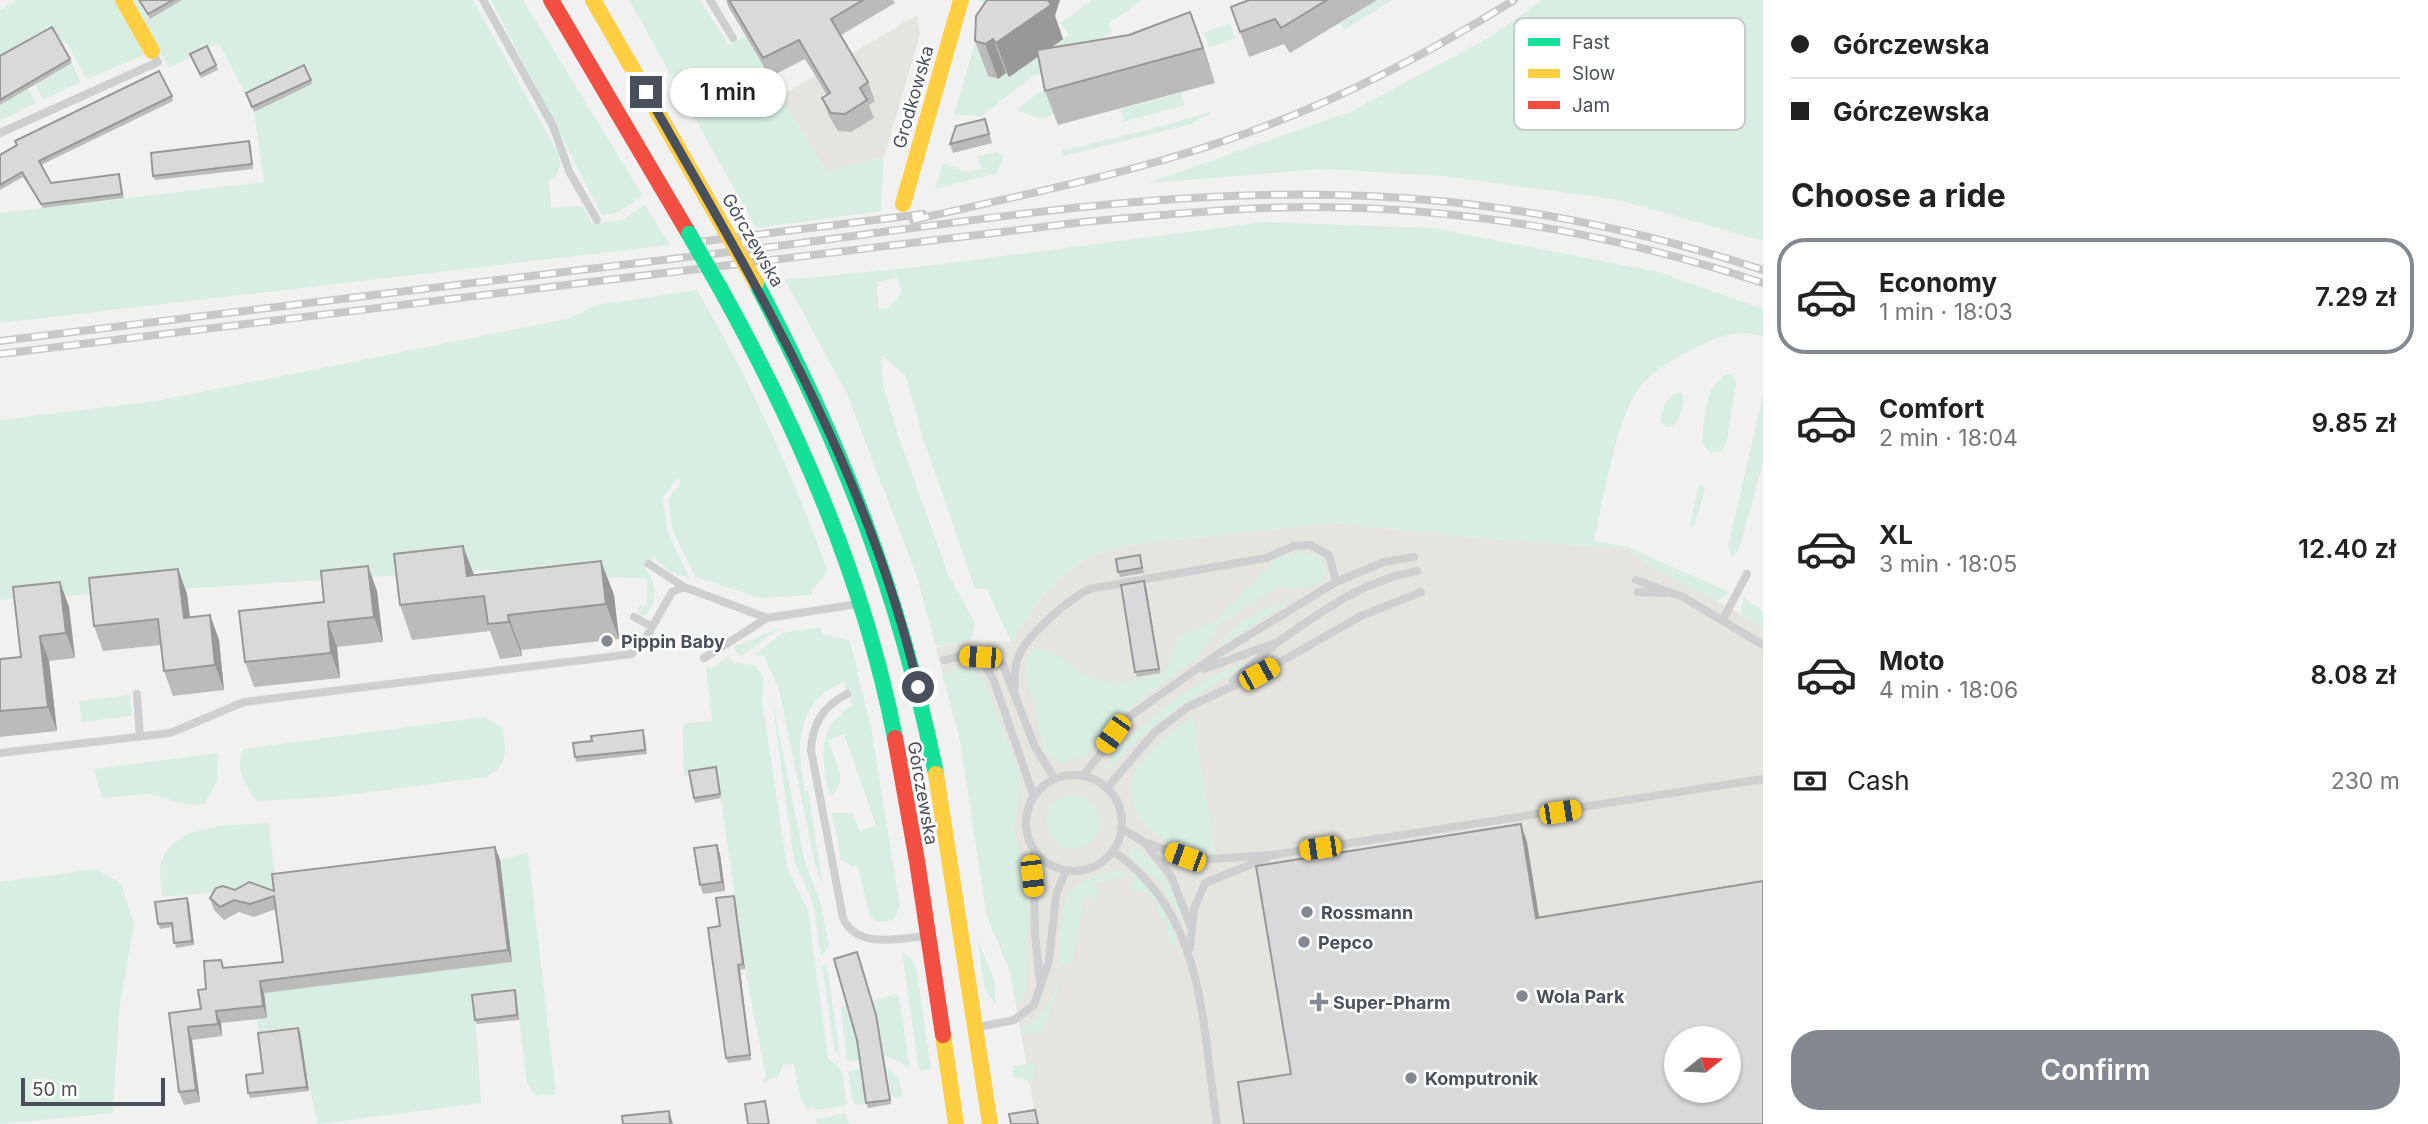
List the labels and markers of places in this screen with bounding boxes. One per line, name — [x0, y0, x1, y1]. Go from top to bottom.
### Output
place label: Pippin Baby — [621, 631, 725, 652]
marker: Pippin Baby — [599, 633, 615, 649]
place label: Rossmann — [1321, 902, 1413, 923]
marker: Rossmann — [1299, 904, 1315, 920]
place label: Pepco — [1318, 932, 1373, 953]
marker: Pepco — [1296, 934, 1312, 950]
place label: Wola Park — [1536, 986, 1625, 1007]
marker: Wola Park — [1514, 988, 1530, 1004]
place label: Super-Pharm — [1333, 992, 1450, 1013]
marker: Super-Pharm — [1311, 994, 1327, 1010]
place label: Komputronik — [1425, 1068, 1539, 1089]
marker: Komputronik — [1403, 1070, 1419, 1086]

